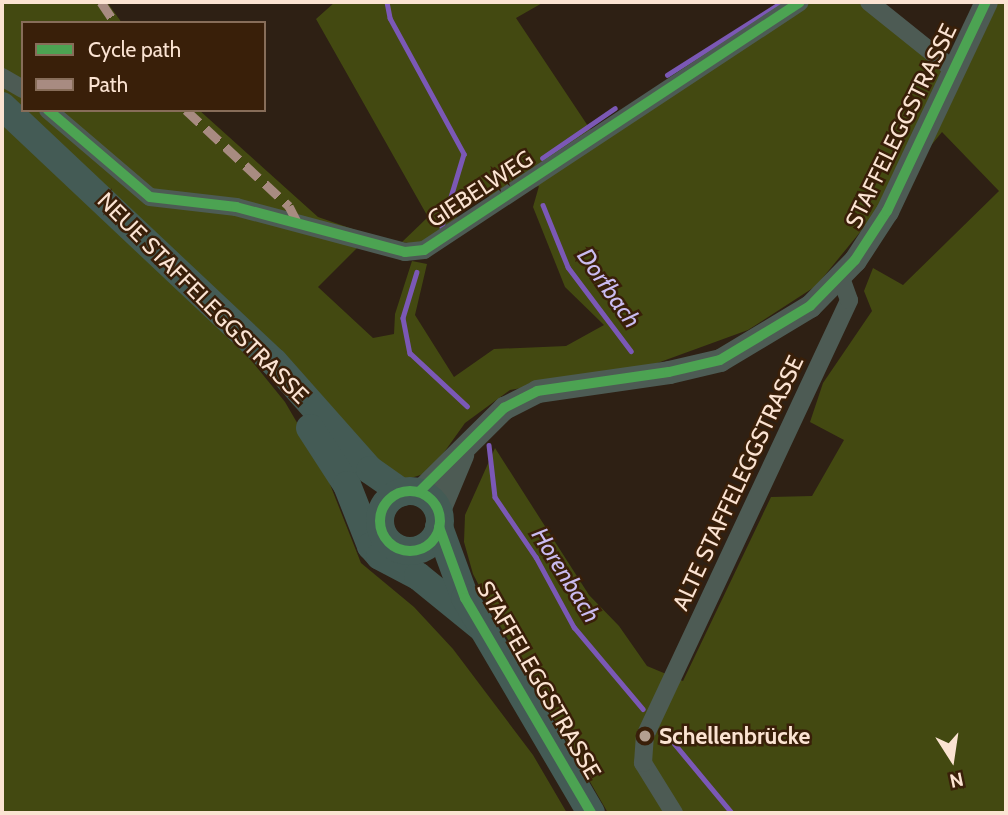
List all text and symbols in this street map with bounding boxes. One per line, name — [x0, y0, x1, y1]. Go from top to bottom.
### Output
street label: STAFFELEGGSTRASSE — [840, 19, 962, 233]
legend — [21, 21, 266, 112]
text: Cycle path — [88, 37, 181, 62]
text: Path — [88, 72, 128, 97]
street label: GIEBELWEG — [422, 145, 538, 233]
street label: NEUE STAFFELEGGSTRASSE — [92, 187, 314, 409]
water label: Dorfbach — [571, 243, 647, 333]
street label: ALTE STAFFELEGGSTRASSE — [667, 351, 809, 615]
water label: Horenbach — [526, 522, 606, 628]
street label: STAFFELEGGSTRASSE — [471, 576, 607, 784]
place label: Schellenbrücke — [659, 722, 810, 750]
north arrow — [917, 724, 987, 794]
marker: Schellenbrücke — [637, 728, 653, 744]
text: N — [948, 767, 965, 793]

